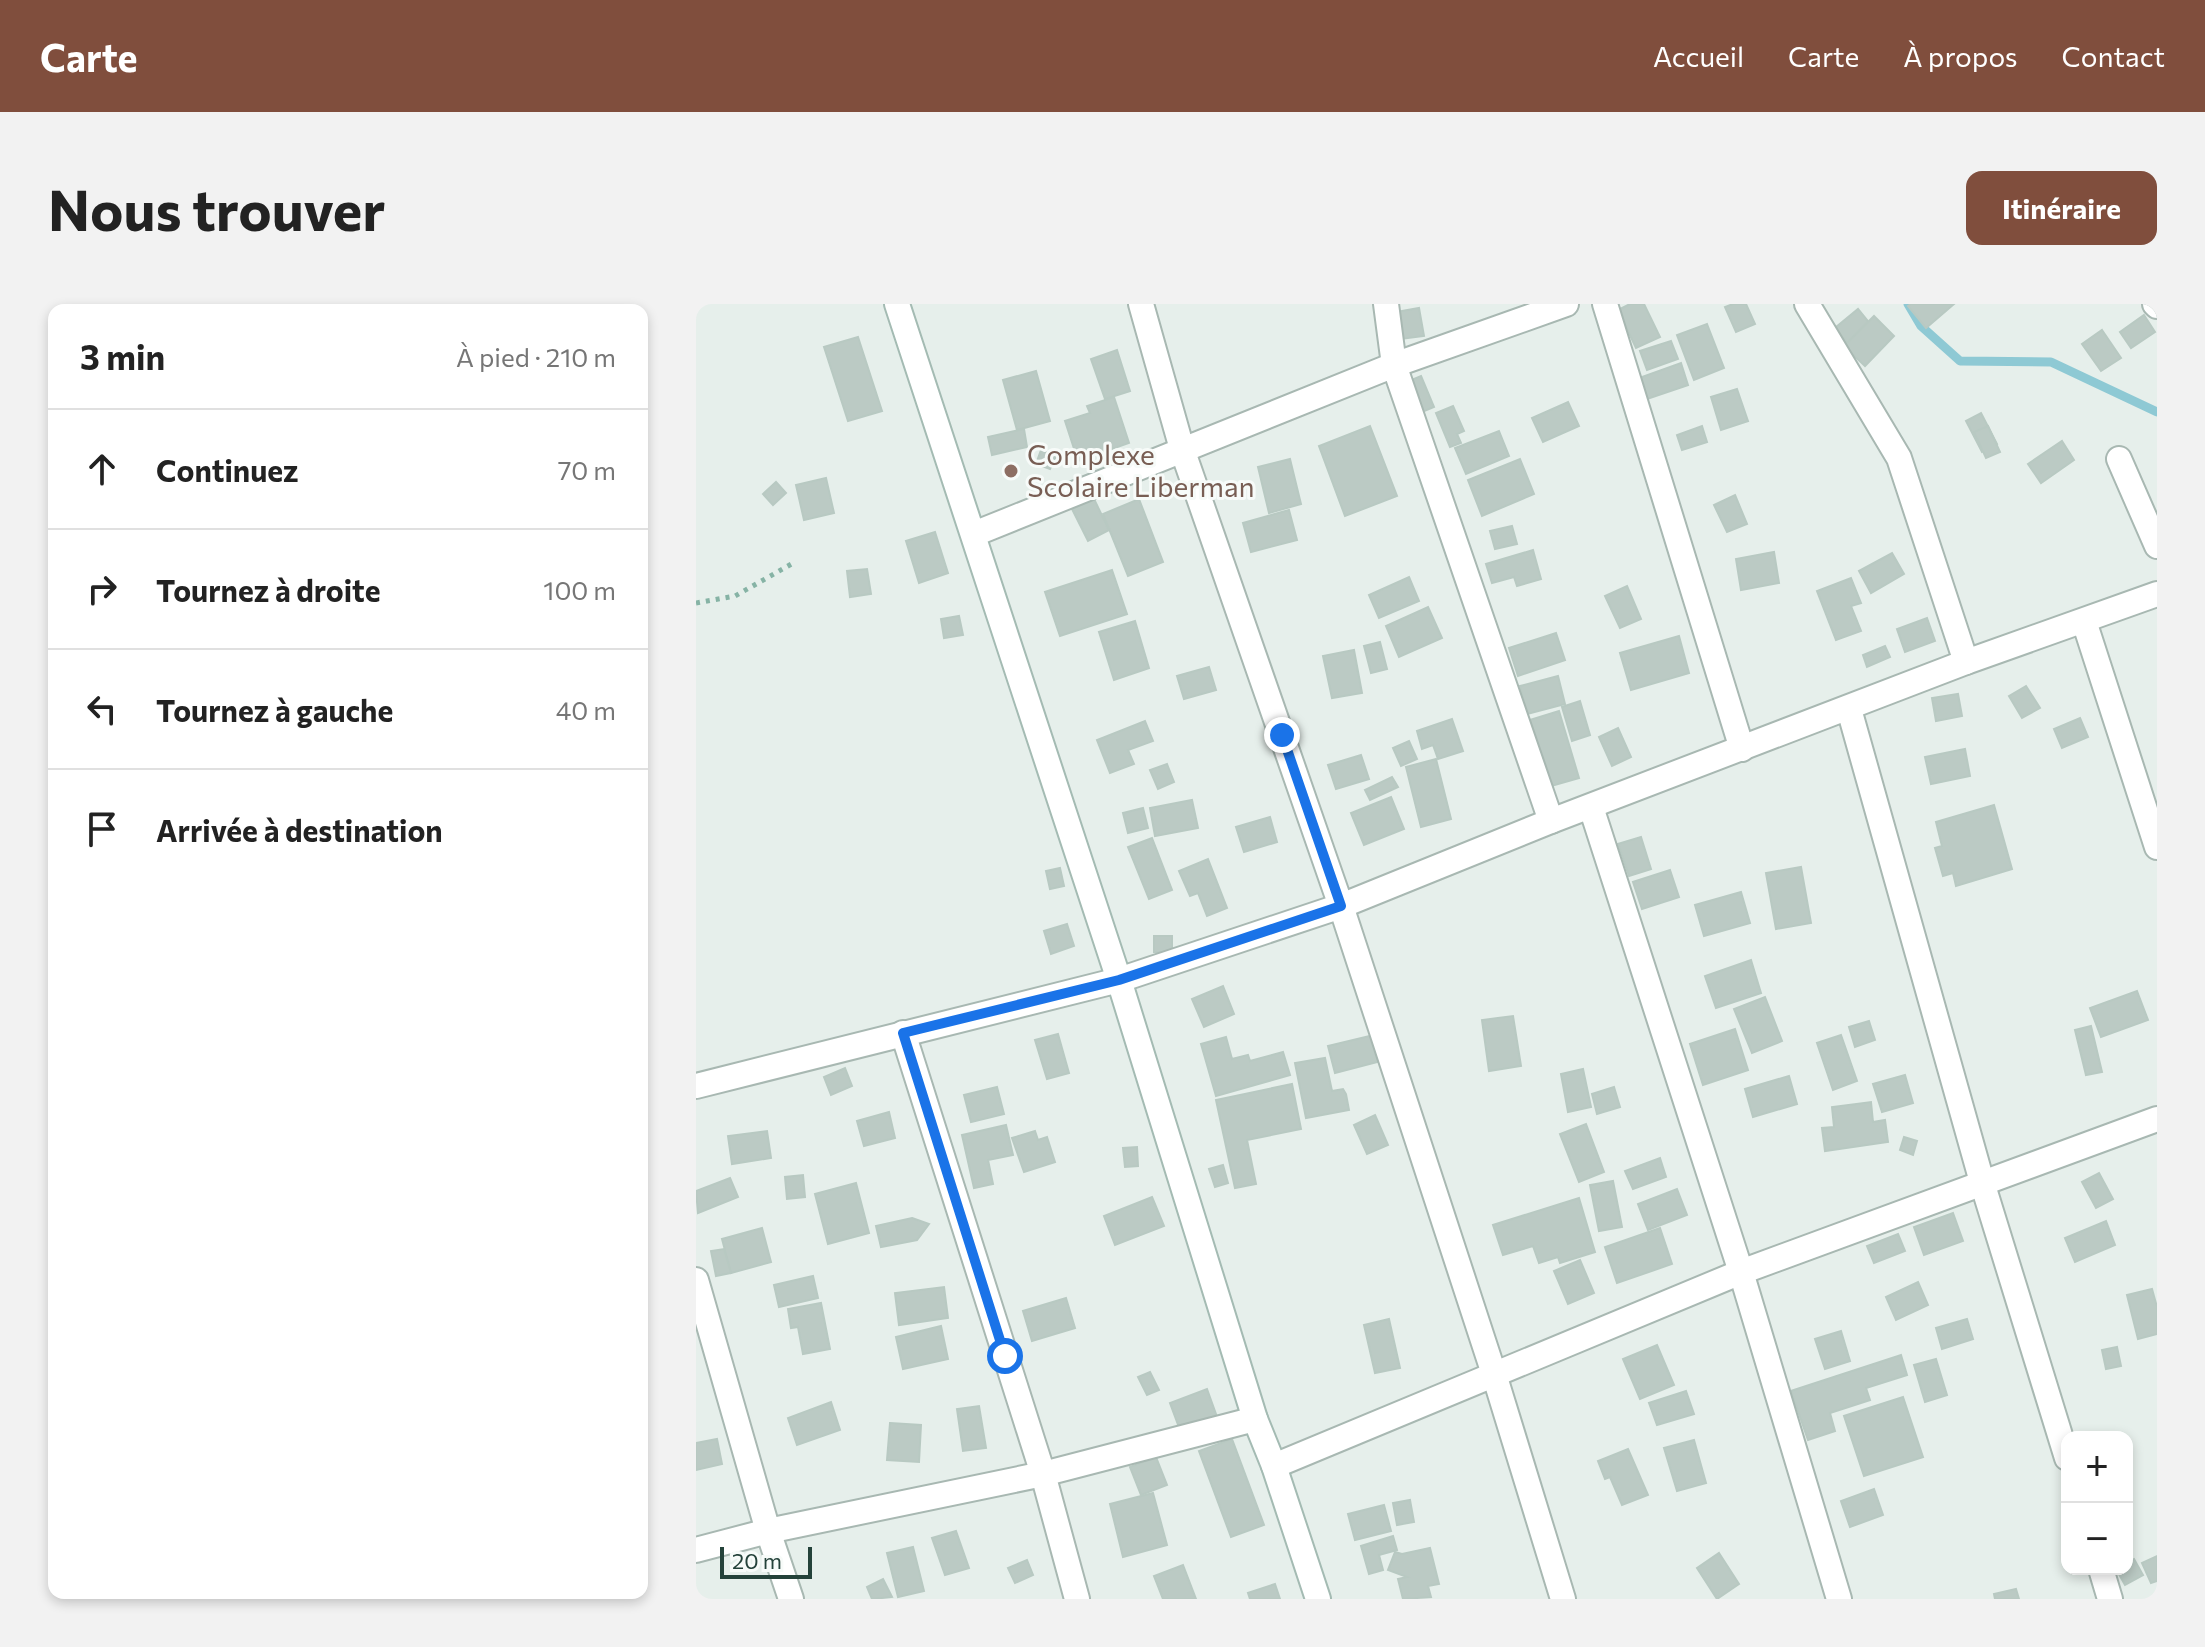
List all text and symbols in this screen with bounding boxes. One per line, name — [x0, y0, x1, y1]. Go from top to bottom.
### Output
text: Carte — [40, 33, 138, 80]
text: Accueil — [1653, 39, 1744, 73]
text: Carte — [1788, 39, 1859, 73]
text: À propos — [1903, 39, 2018, 73]
text: Contact — [2062, 39, 2165, 73]
button: Itinéraire — [1966, 171, 2157, 245]
text: Nous trouver — [48, 174, 385, 243]
text: 3 min — [80, 335, 165, 377]
text: À pied · 210 m — [456, 341, 616, 372]
place label: Complexe Scolaire Liberman — [1027, 437, 1255, 503]
icon: ahead — [80, 447, 124, 491]
text: Continuez — [156, 451, 299, 488]
text: 70 m — [558, 454, 616, 485]
marker: Complexe Scolaire Liberman — [1002, 462, 1020, 480]
icon: right — [80, 567, 124, 611]
text: Tournez à droite — [156, 571, 380, 608]
text: 100 m — [543, 574, 616, 605]
icon: left — [80, 687, 124, 731]
text: Tournez à gauche — [156, 691, 393, 728]
text: 40 m — [556, 694, 616, 725]
route end — [1264, 717, 1300, 753]
icon: arrive — [80, 807, 124, 851]
text: Arrivée à destination — [156, 811, 443, 848]
route start — [987, 1338, 1023, 1374]
map controls — [2061, 1431, 2133, 1575]
button: + — [2061, 1431, 2133, 1503]
button: − — [2061, 1503, 2133, 1575]
scale bar — [720, 1543, 812, 1579]
text: 20 m — [732, 1547, 782, 1574]

